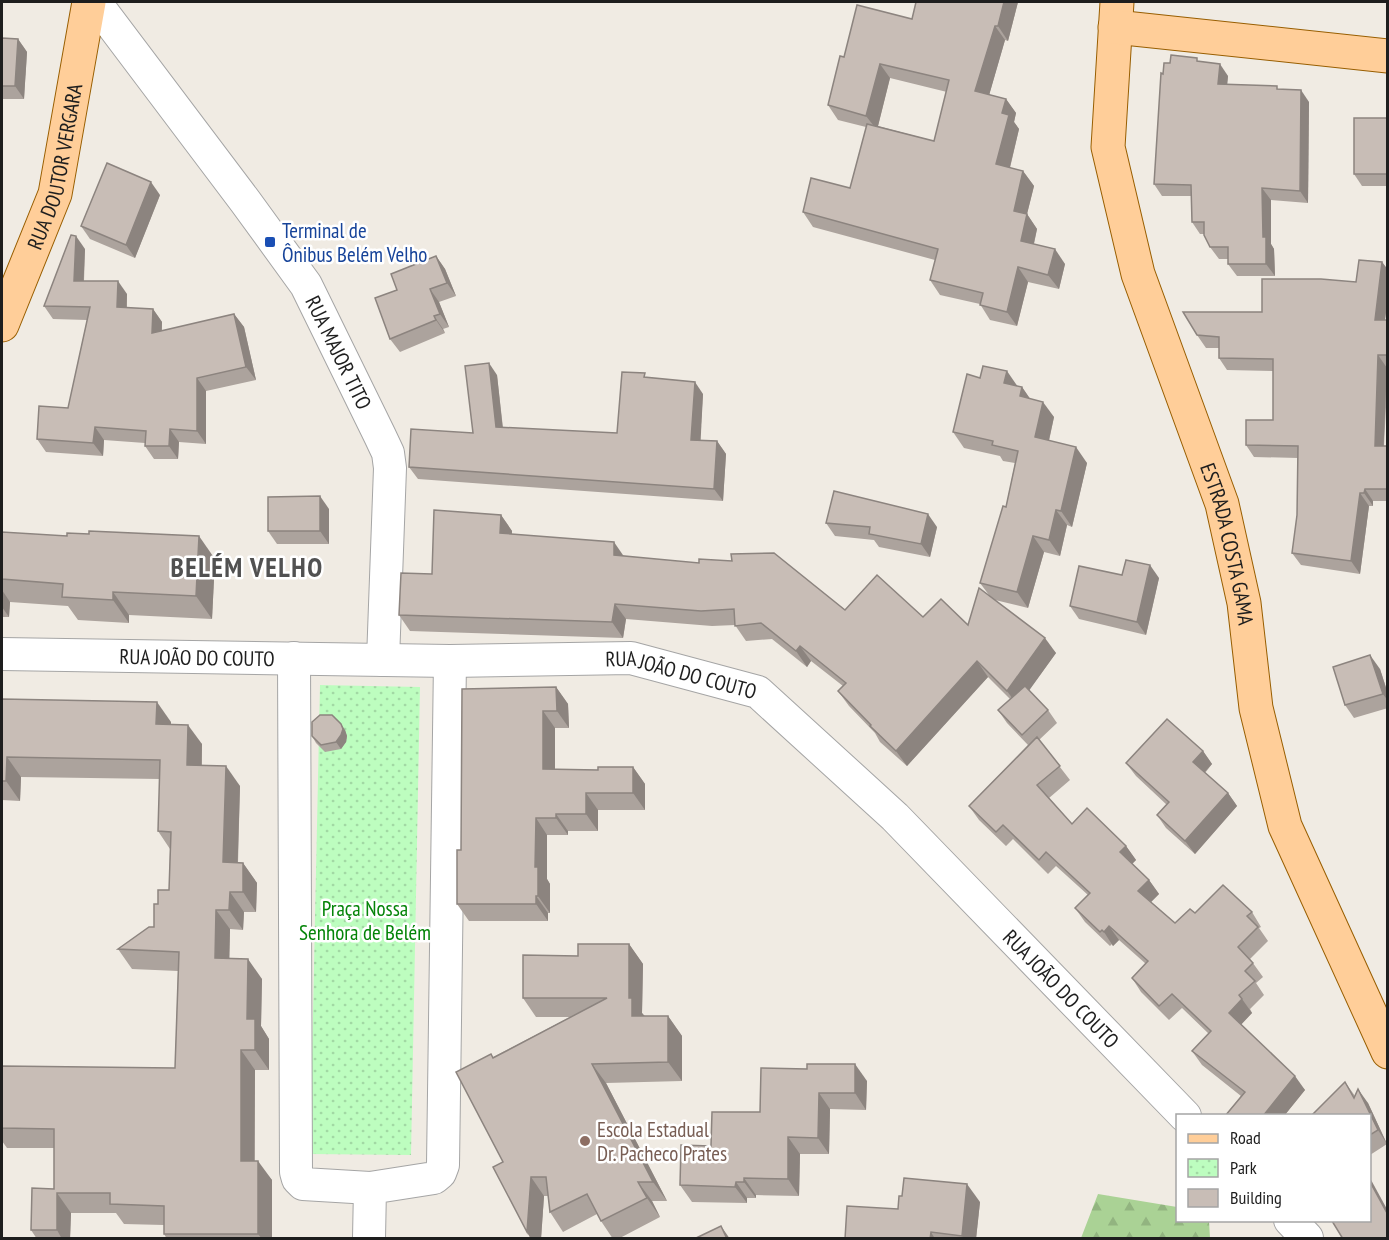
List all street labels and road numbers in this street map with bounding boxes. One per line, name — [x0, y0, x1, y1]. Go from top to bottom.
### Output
street label: RUA DOUTOR VERGARA — [21, 81, 88, 253]
street label: RUA MAJOR TITO — [300, 291, 378, 414]
street label: ESTRADA COSTA GAMA — [1195, 459, 1260, 627]
street label: RUA JOÃO DO COUTO — [119, 642, 275, 672]
street label: RUA JOÃO DO COUTO — [605, 644, 760, 705]
street label: RUA JOÃO DO COUTO — [998, 923, 1125, 1054]

